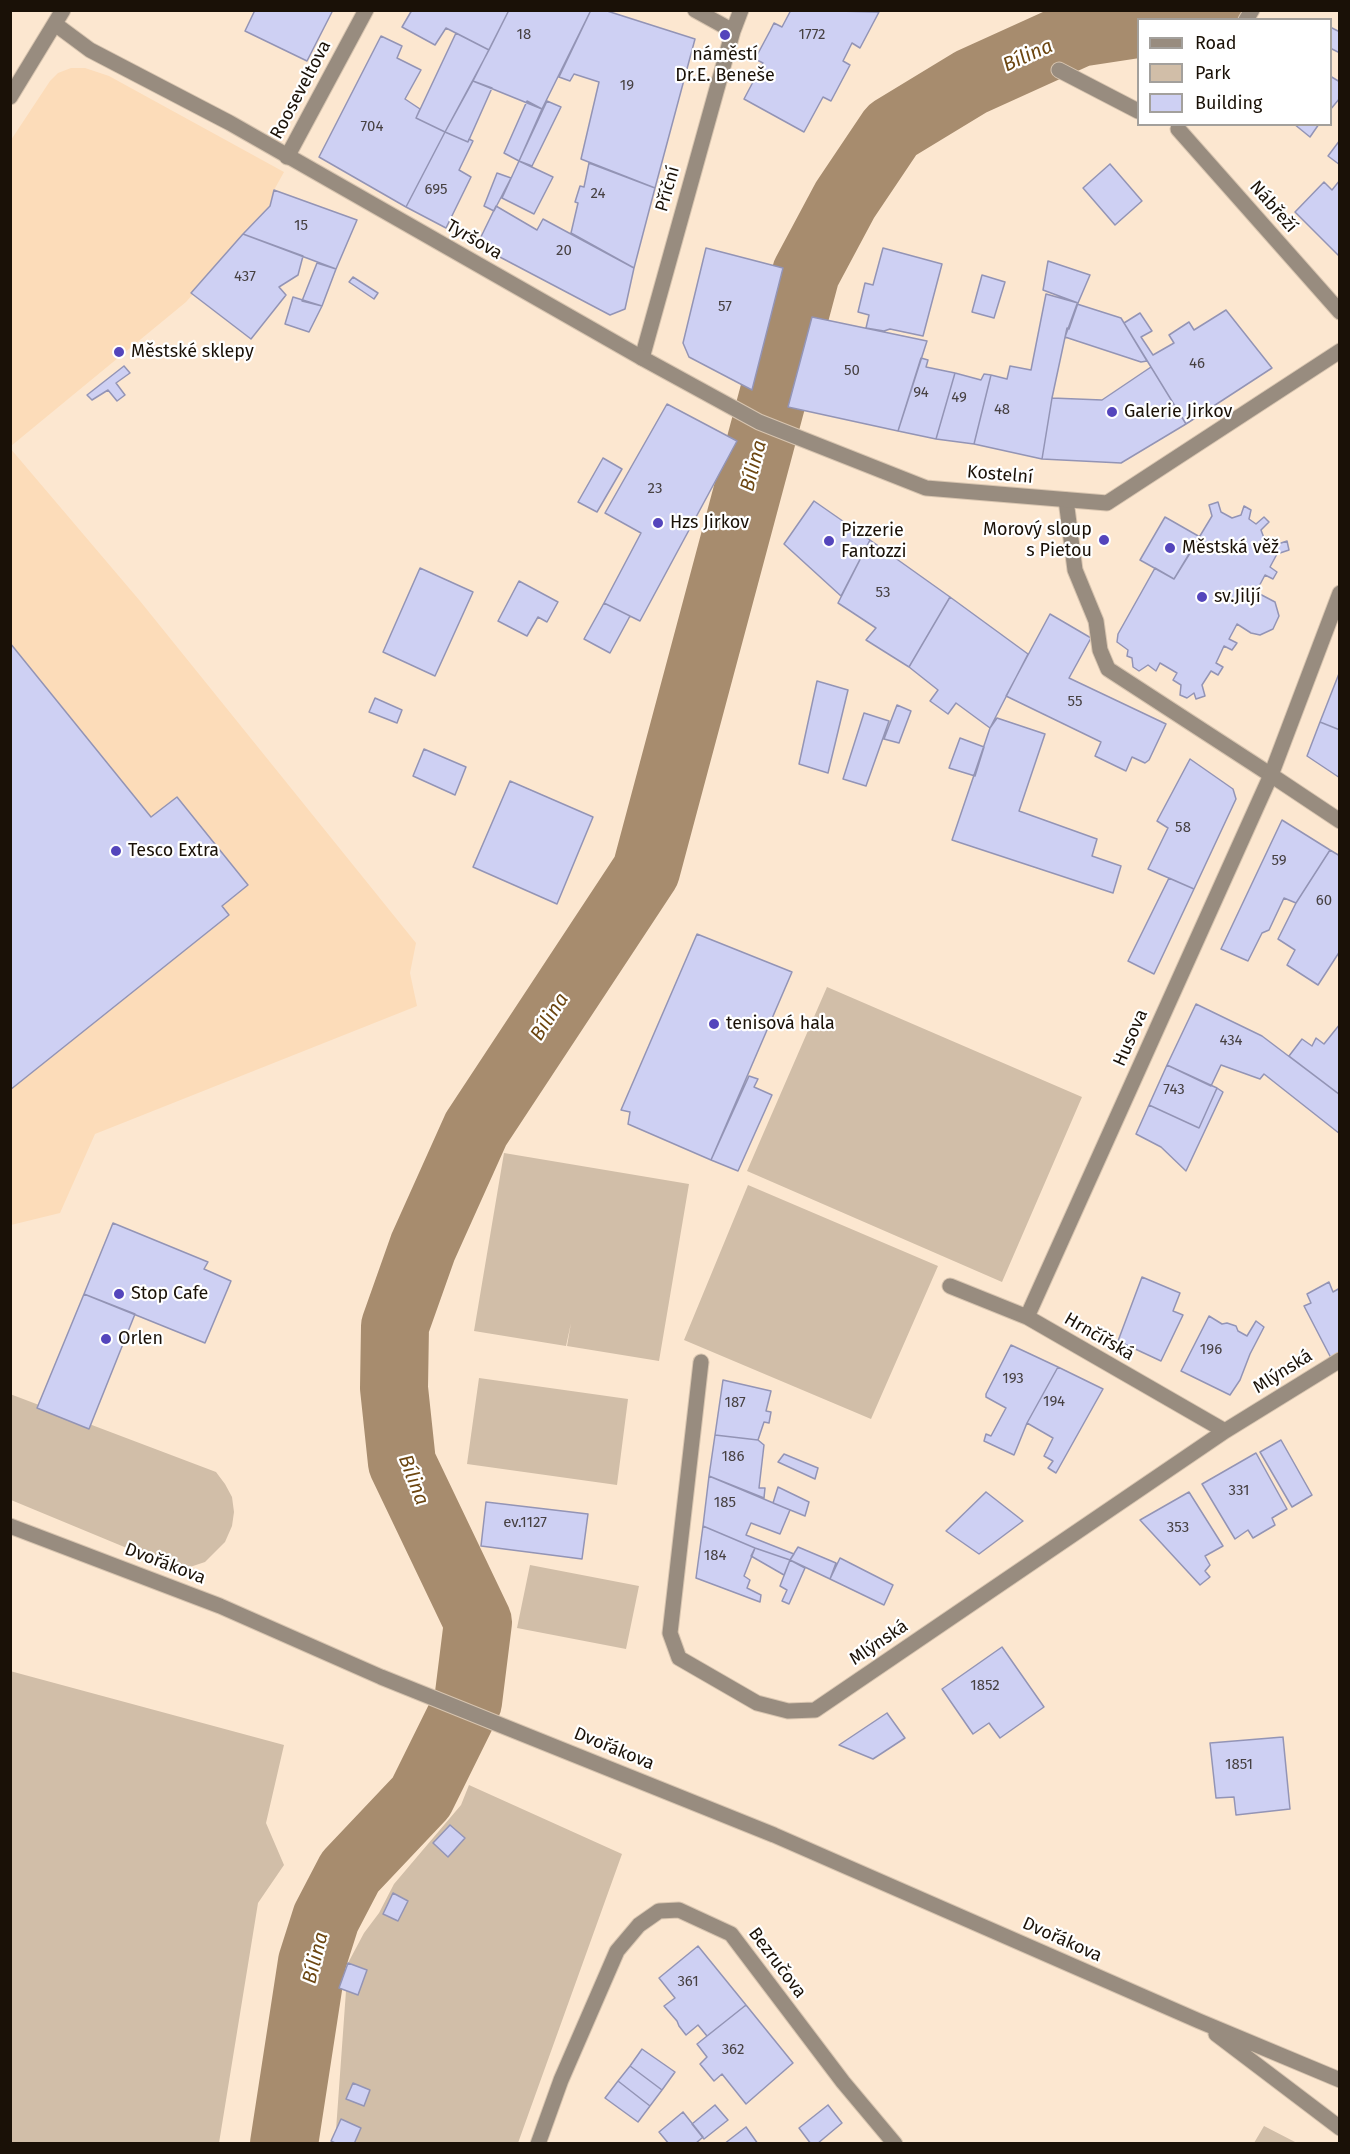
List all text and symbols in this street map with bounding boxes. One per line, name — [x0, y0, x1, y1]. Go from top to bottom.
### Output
legend — [1137, 18, 1332, 126]
house number: 18 — [517, 26, 531, 44]
house number: 1772 — [798, 26, 826, 44]
marker: náměstí Dr.E. Beneše — [718, 28, 732, 42]
text: Road — [1195, 32, 1237, 54]
water label: Bílina — [999, 34, 1057, 78]
street label: Rooseveltova — [266, 37, 336, 143]
place label: náměstí Dr.E. Beneše — [675, 44, 775, 86]
text: Park — [1195, 62, 1230, 84]
house number: 19 — [620, 77, 634, 95]
text: Building — [1195, 92, 1262, 114]
house number: 704 — [361, 118, 383, 136]
street label: Příční — [651, 164, 685, 214]
street label: Nábřeží — [1245, 177, 1301, 237]
house number: 695 — [424, 181, 448, 199]
house number: 24 — [591, 185, 605, 203]
street label: Tyršova — [442, 215, 506, 265]
house number: 15 — [294, 217, 308, 235]
house number: 20 — [556, 242, 572, 260]
house number: 437 — [234, 268, 256, 286]
house number: 57 — [718, 298, 732, 316]
place label: Městské sklepy — [131, 341, 254, 363]
marker: Městské sklepy — [112, 345, 126, 359]
house number: 46 — [1189, 355, 1205, 373]
house number: 50 — [844, 362, 860, 380]
house number: 94 — [913, 384, 929, 402]
house number: 49 — [951, 389, 967, 407]
house number: 48 — [994, 401, 1010, 419]
place label: Galerie Jirkov — [1124, 401, 1232, 423]
marker: Galerie Jirkov — [1105, 405, 1119, 419]
water label: Bílina — [736, 438, 772, 494]
street label: Kostelní — [966, 461, 1034, 489]
house number: 23 — [648, 480, 662, 498]
place label: Hzs Jirkov — [670, 512, 749, 534]
marker: Hzs Jirkov — [651, 516, 665, 530]
place label: Morový sloup s Pietou — [983, 519, 1092, 562]
place label: Pizzerie Fantozzi — [841, 520, 907, 562]
marker: Morový sloup s Pietou — [1097, 533, 1111, 547]
marker: Pizzerie Fantozzi — [822, 534, 836, 548]
place label: Městská věž — [1182, 537, 1279, 559]
marker: Městská věž — [1163, 541, 1177, 555]
house number: 53 — [876, 584, 890, 602]
place label: sv.Jiljí — [1214, 586, 1261, 608]
marker: sv.Jiljí — [1195, 590, 1209, 604]
house number: 55 — [1068, 693, 1082, 711]
house number: 58 — [1175, 819, 1191, 837]
place label: Tesco Extra — [128, 840, 219, 862]
marker: Tesco Extra — [109, 844, 123, 858]
house number: 59 — [1271, 852, 1287, 870]
house number: 60 — [1316, 892, 1332, 910]
water label: Bílina — [526, 989, 574, 1045]
street label: Husova — [1109, 1006, 1153, 1070]
place label: tenisová hala — [726, 1013, 835, 1035]
marker: tenisová hala — [707, 1017, 721, 1031]
house number: 434 — [1219, 1032, 1243, 1050]
house number: 743 — [1163, 1081, 1185, 1099]
place label: Stop Cafe — [131, 1283, 208, 1305]
marker: Stop Cafe — [112, 1287, 126, 1301]
street label: Hrnčířská — [1060, 1308, 1138, 1366]
place label: Orlen — [118, 1328, 163, 1350]
marker: Orlen — [99, 1332, 113, 1346]
house number: 196 — [1200, 1341, 1222, 1359]
street label: Mlýnská — [1249, 1345, 1317, 1399]
house number: 193 — [1002, 1370, 1024, 1388]
house number: 194 — [1043, 1393, 1065, 1411]
house number: 187 — [724, 1394, 746, 1412]
house number: 186 — [722, 1448, 744, 1466]
water label: Bílina — [392, 1451, 434, 1509]
house number: 331 — [1228, 1482, 1250, 1500]
house number: 185 — [714, 1494, 736, 1512]
house number: ev.1127 — [503, 1514, 547, 1532]
house number: 353 — [1167, 1519, 1189, 1537]
street label: Dvořákova — [122, 1539, 208, 1589]
house number: 184 — [704, 1547, 726, 1565]
street label: Mlýnská — [846, 1616, 912, 1670]
house number: 1852 — [970, 1677, 1000, 1695]
street label: Dvořákova — [571, 1723, 657, 1775]
house number: 1851 — [1225, 1756, 1253, 1774]
street label: Dvořákova — [1019, 1913, 1105, 1967]
street label: Bezručova — [743, 1923, 811, 2003]
water label: Bílina — [298, 1930, 334, 1986]
house number: 361 — [677, 1973, 699, 1991]
house number: 362 — [722, 2041, 744, 2059]

